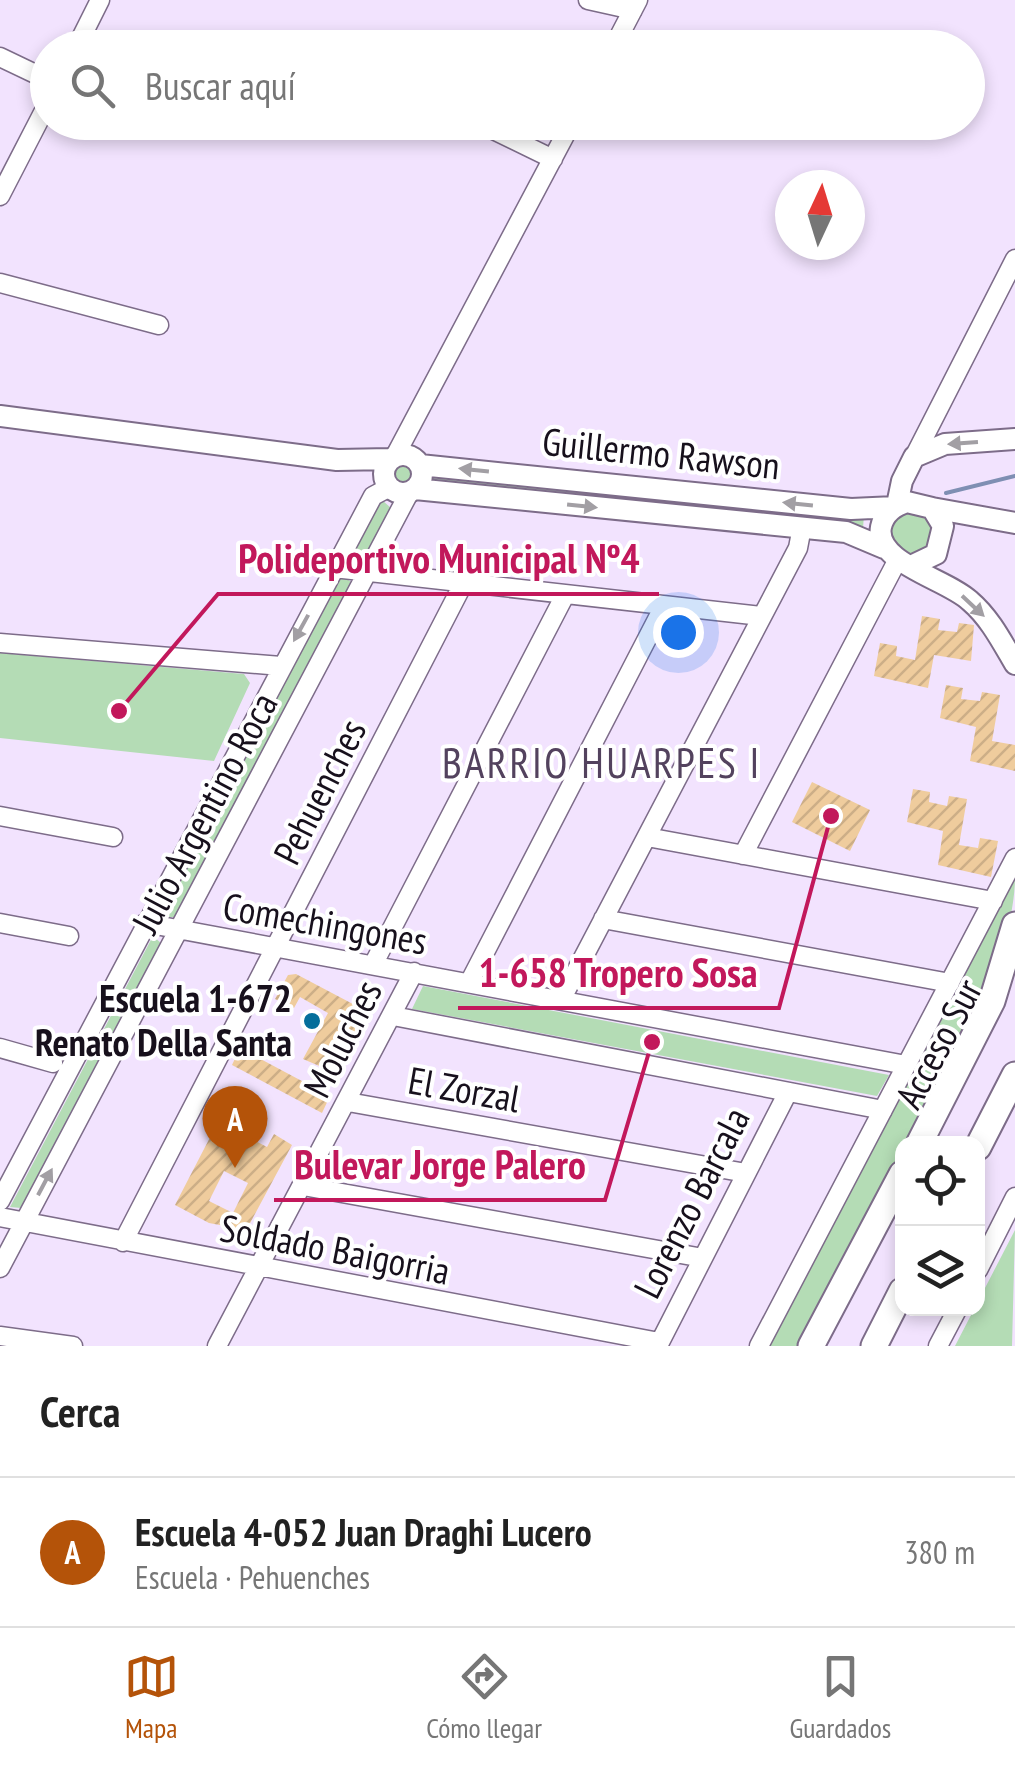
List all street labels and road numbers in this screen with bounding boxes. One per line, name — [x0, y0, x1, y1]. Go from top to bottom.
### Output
street label: Guillermo Rawson — [540, 416, 782, 489]
street label: Julio Argentino Roca — [119, 684, 288, 942]
street label: Pehuenches — [261, 711, 376, 872]
street label: Comechingones — [220, 880, 431, 965]
street label: Acceso Sur — [883, 970, 992, 1116]
street label: Moluches — [292, 972, 392, 1105]
street label: El Zorzal — [405, 1055, 524, 1122]
street label: Lorenzo Barcala — [622, 1099, 760, 1306]
street label: Soldado Baigorria — [216, 1202, 454, 1295]

